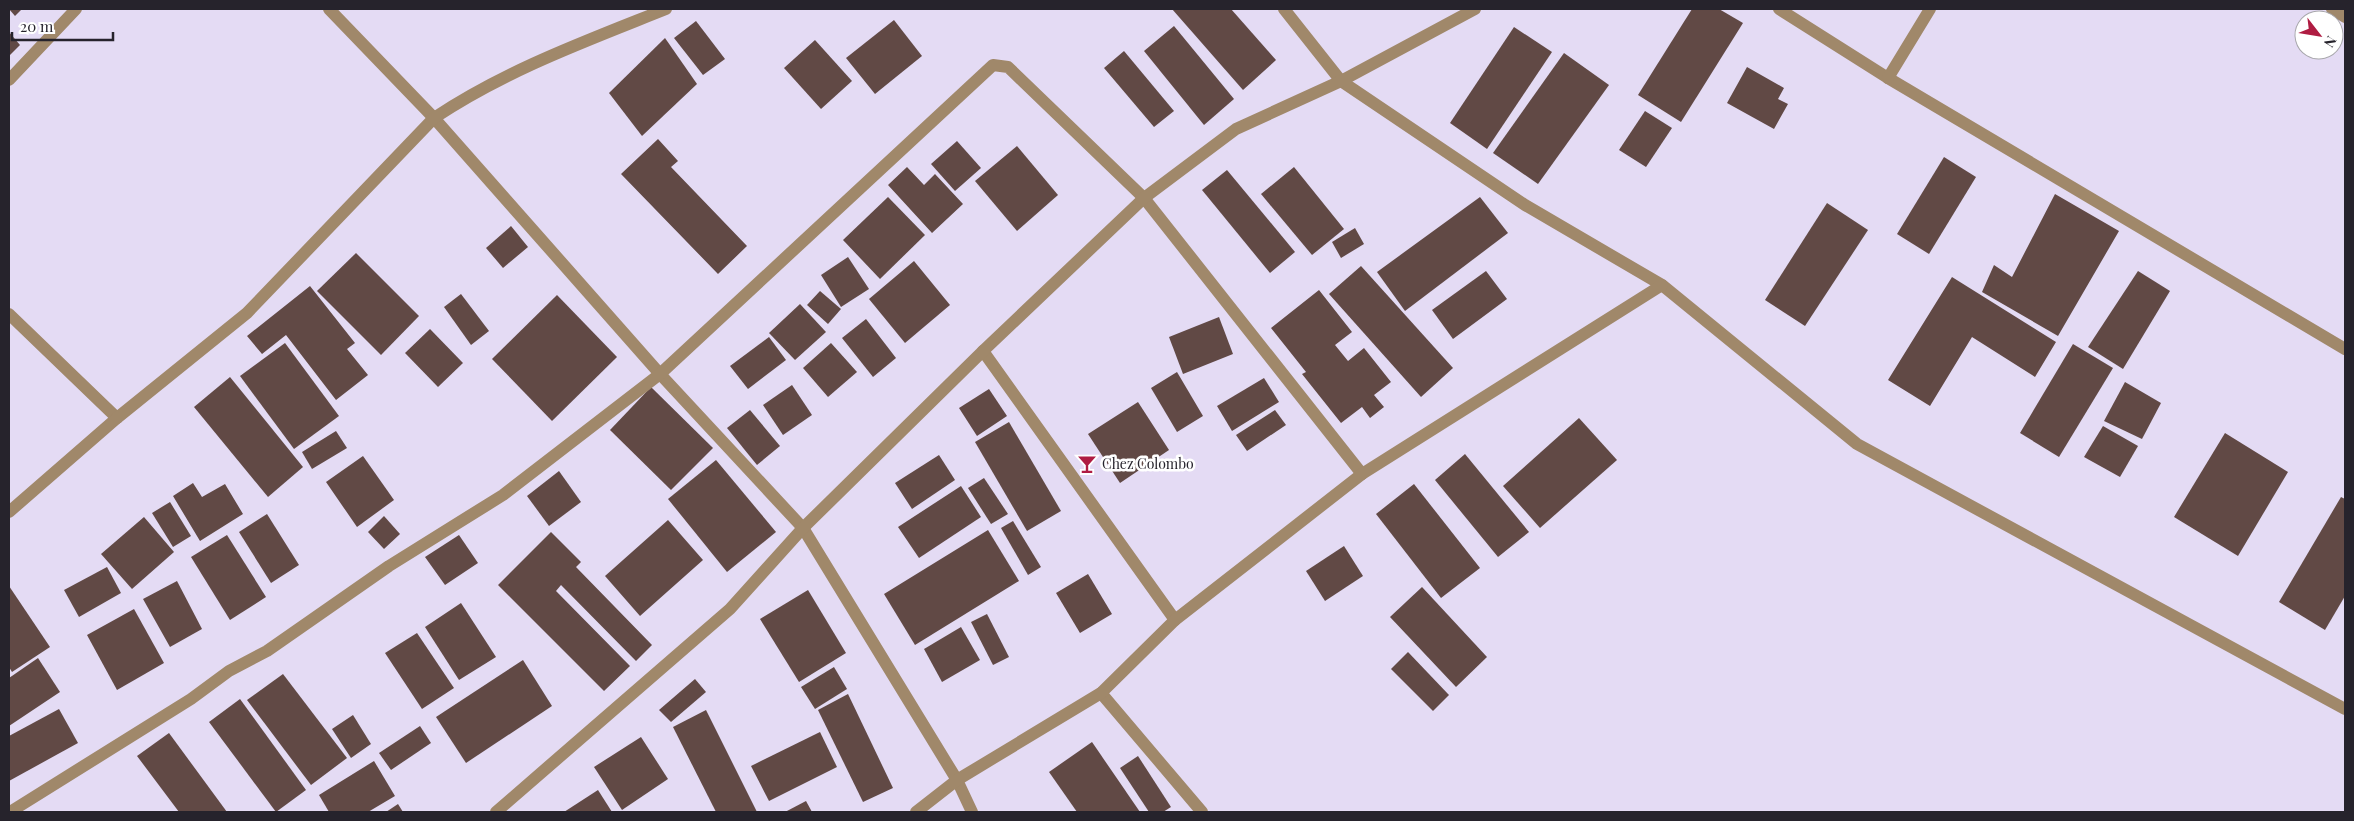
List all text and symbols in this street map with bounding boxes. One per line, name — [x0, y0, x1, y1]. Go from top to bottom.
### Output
scale bar — [12, 10, 114, 42]
north arrow — [2294, 10, 2344, 60]
text: 20 m — [20, 16, 54, 36]
text: N — [2320, 33, 2341, 51]
bar icon: Chez Colombo — [1076, 453, 1098, 475]
place label: Chez Colombo — [1102, 454, 1194, 473]

